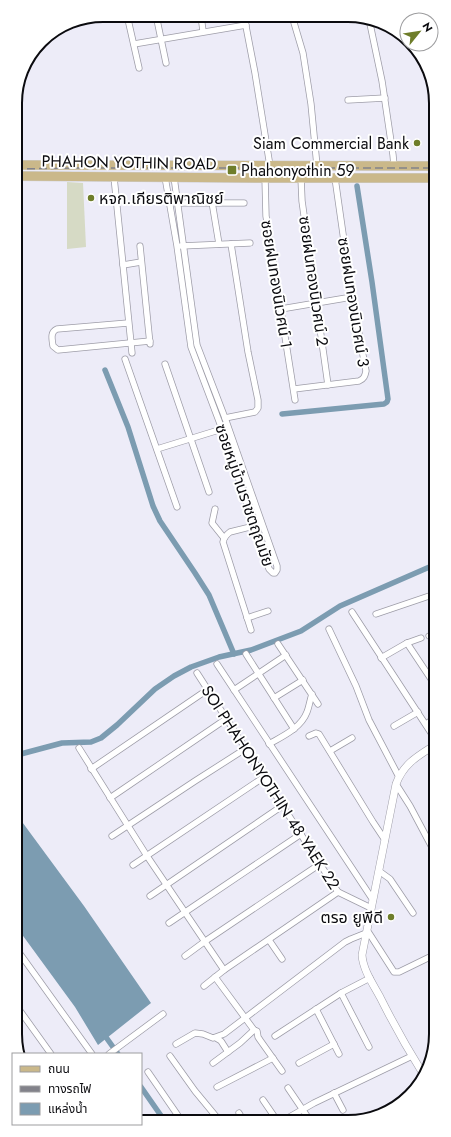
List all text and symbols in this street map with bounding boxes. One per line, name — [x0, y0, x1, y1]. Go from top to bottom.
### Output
north arrow — [399, 12, 439, 52]
text: N — [419, 19, 437, 35]
place label: Siam Commercial Bank — [253, 132, 410, 155]
marker: Siam Commercial Bank — [412, 138, 422, 148]
street label: PHAHON YOTHIN ROAD — [41, 149, 217, 176]
place label: Phahonyothin 59 — [241, 159, 355, 182]
marker: Phahonyothin 59 — [226, 164, 238, 176]
place label: หจก.เกียรติพาณิชย์ — [99, 187, 224, 210]
marker: หจก.เกียรติพาณิชย์ — [86, 193, 96, 203]
street label: ซอยฝนทองนิเวศน์ 2 — [293, 214, 334, 348]
street label: ซอยฝนทองนิเวศน์ 1 — [255, 218, 298, 350]
street label: ซอยฝนทองนิเวศน์ 3 — [332, 236, 375, 369]
street label: ซอยหมู่บ้านราชตฤณมัย — [209, 421, 280, 570]
street label: SOI PHAHONYOTHIN 48 YAEK 22 — [196, 681, 345, 894]
place label: ตรอ ยูพีดี — [321, 906, 383, 929]
marker: ตรอ ยูพีดี — [386, 912, 396, 922]
legend — [12, 1053, 142, 1125]
text: ถนน — [48, 1060, 70, 1078]
text: ทางรถไฟ — [48, 1080, 91, 1098]
text: แหล่งน้ำ — [48, 1100, 87, 1118]

